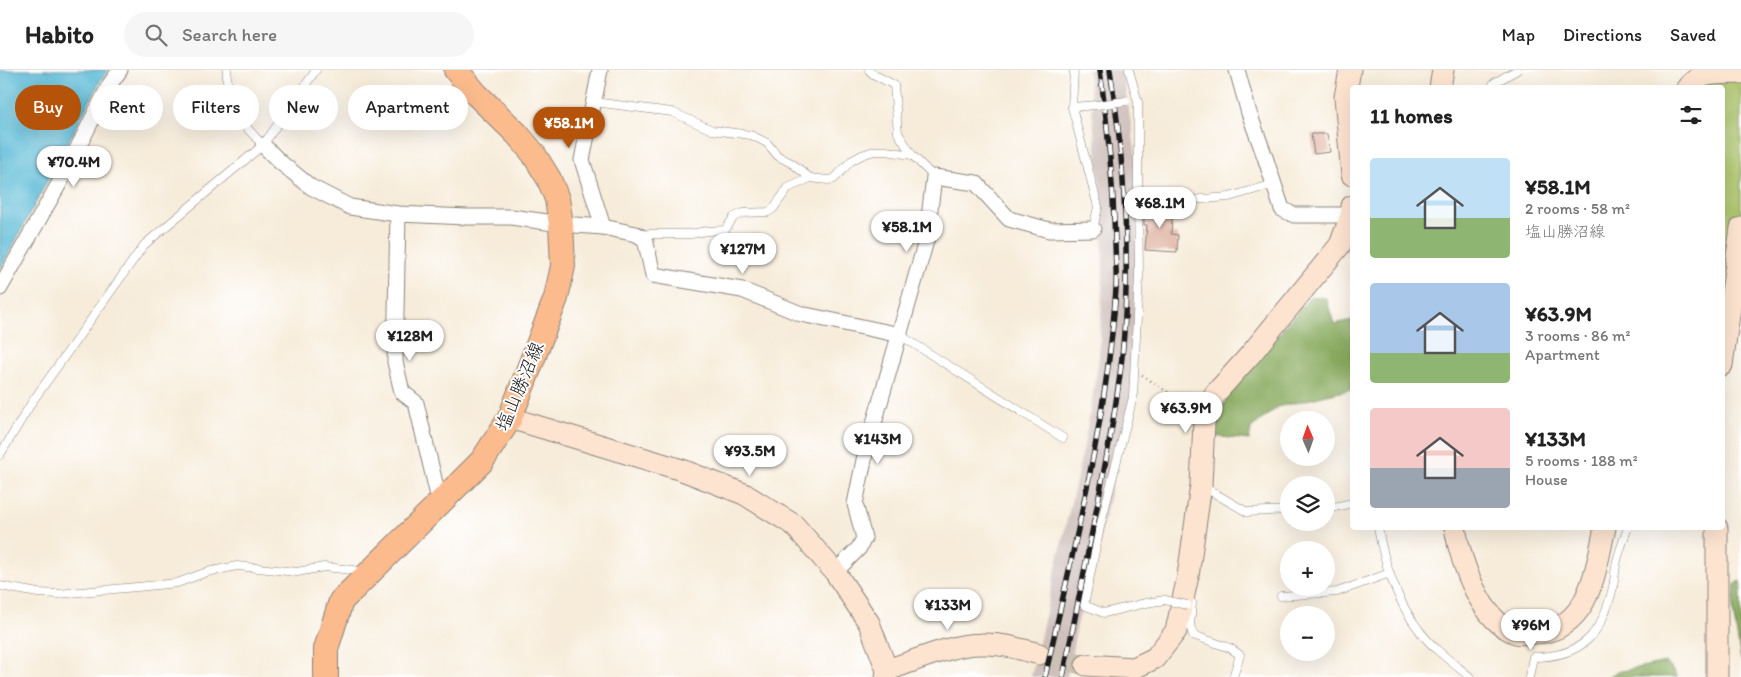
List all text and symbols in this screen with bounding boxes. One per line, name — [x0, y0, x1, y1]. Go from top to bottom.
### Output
search box — [124, 12, 474, 57]
text: Habito — [25, 20, 94, 49]
icon: search — [142, 21, 170, 49]
text: Search here — [182, 23, 277, 46]
text: Map — [1502, 24, 1535, 46]
text: Directions — [1563, 24, 1642, 46]
text: Saved — [1670, 24, 1716, 46]
chip: Buy — [15, 85, 81, 130]
chip: Rent — [91, 85, 163, 130]
chip: Filters — [173, 85, 259, 130]
chip: New — [269, 85, 338, 130]
chip: Apartment — [348, 85, 468, 130]
icon: filters — [1677, 101, 1705, 129]
text: 11 homes — [1370, 103, 1453, 128]
pin: ¥58.1M — [528, 106, 610, 149]
text: ¥58.1M — [544, 113, 594, 132]
pin: ¥70.4M — [33, 146, 115, 188]
text: ¥70.4M — [48, 152, 100, 171]
text: ¥58.1M — [1525, 174, 1591, 199]
icon: home — [1410, 178, 1470, 238]
pin: ¥68.1M — [1119, 186, 1201, 229]
text: ¥68.1M — [1135, 193, 1185, 212]
text: 2 rooms · 58 m² — [1525, 199, 1630, 218]
pin: ¥58.1M — [866, 210, 948, 253]
text: ¥58.1M — [882, 217, 932, 236]
text: 塩山勝沼線 — [1525, 222, 1605, 241]
pin: ¥127M — [708, 232, 778, 275]
text: ¥127M — [720, 239, 766, 258]
text: ¥63.9M — [1525, 301, 1592, 326]
icon: home — [1410, 303, 1470, 363]
pin: ¥128M — [375, 320, 445, 362]
text: ¥128M — [387, 326, 433, 345]
text: 3 rooms · 86 m² — [1525, 326, 1630, 345]
street label: 塩山勝沼線 — [490, 338, 549, 434]
text: Apartment — [1525, 345, 1600, 364]
pin: ¥63.9M — [1145, 392, 1227, 434]
text: ¥63.9M — [1160, 398, 1212, 417]
north arrow — [1280, 411, 1335, 466]
map controls — [1280, 411, 1335, 661]
pin: ¥143M — [843, 422, 913, 465]
text: ¥133M — [1525, 426, 1586, 451]
icon: home — [1410, 428, 1470, 488]
text: ¥143M — [854, 429, 902, 448]
pin: ¥93.5M — [709, 434, 791, 477]
text: ¥93.5M — [725, 441, 775, 460]
text: 5 rooms · 188 m² — [1525, 451, 1638, 470]
text: House — [1525, 470, 1568, 489]
button: layers — [1280, 476, 1335, 531]
button: + — [1280, 541, 1335, 596]
pin: ¥133M — [913, 588, 983, 631]
text: ¥133M — [925, 595, 971, 614]
button: − — [1280, 606, 1335, 661]
pin: ¥96M — [1501, 608, 1561, 651]
text: ¥96M — [1512, 615, 1550, 634]

